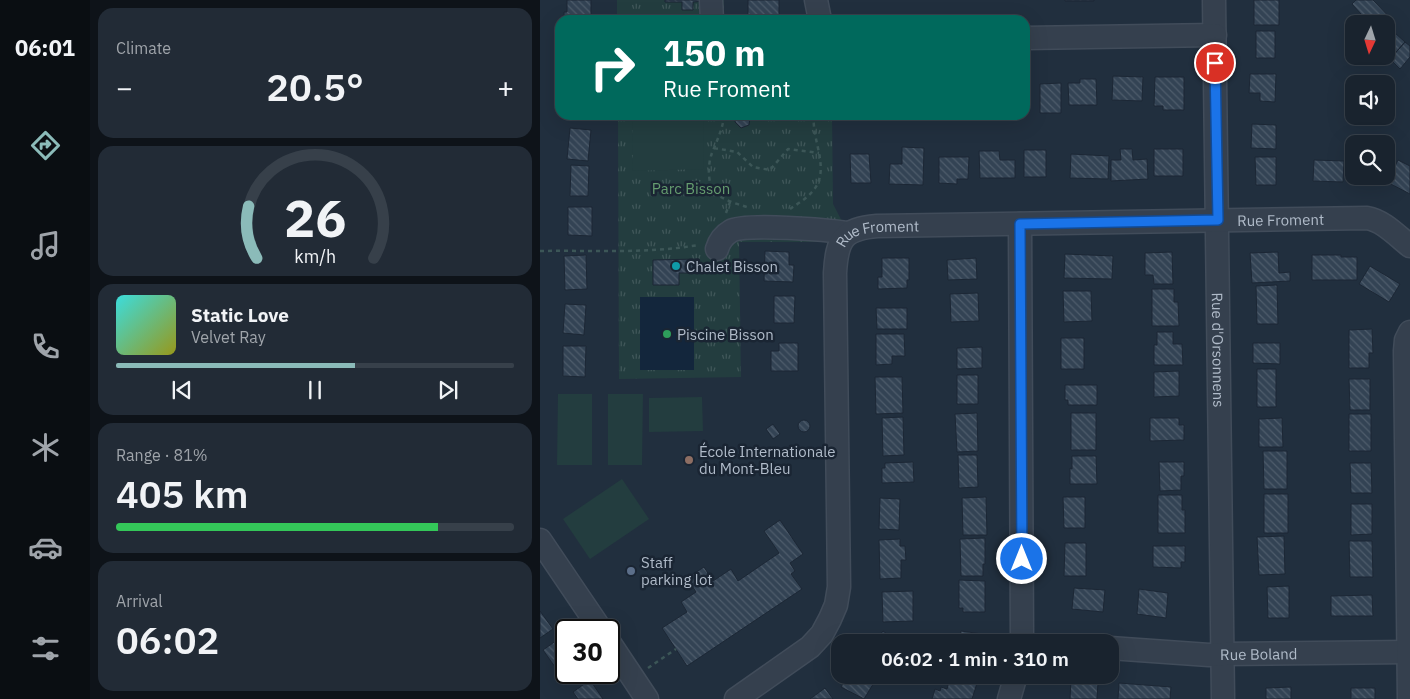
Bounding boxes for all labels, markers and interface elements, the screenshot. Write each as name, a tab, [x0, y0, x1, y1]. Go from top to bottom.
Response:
north arrow	[1345, 15, 1395, 65]
map controls	[1345, 15, 1395, 185]
text: 150 m	[663, 30, 766, 76]
text: 06:01	[15, 33, 75, 62]
icon: right	[580, 35, 645, 100]
text: Climate	[116, 38, 171, 58]
pin	[1194, 42, 1236, 84]
icon: arrive	[1201, 49, 1229, 77]
text: 20.5°	[266, 62, 364, 111]
text: −	[116, 69, 133, 106]
text: +	[497, 69, 514, 106]
text: Rue Froment	[663, 74, 791, 103]
button: sound	[1345, 75, 1395, 125]
icon: directions	[28, 128, 63, 163]
button: search	[1345, 135, 1395, 185]
park label: Parc Bisson	[652, 179, 730, 198]
text: 26	[284, 184, 346, 251]
street label: Rue Froment	[1237, 209, 1324, 230]
street label: Rue Froment	[831, 216, 919, 250]
icon: music	[28, 228, 63, 263]
text: km/h	[294, 245, 336, 268]
place label: Chalet Bisson	[686, 257, 778, 276]
marker: Chalet Bisson	[670, 260, 682, 272]
street label: Rue d'Orsonnens	[1208, 292, 1229, 408]
text: Static Love	[191, 303, 289, 327]
place label: Piscine Bisson	[677, 325, 774, 344]
text: Velvet Ray	[191, 327, 266, 347]
marker: Piscine Bisson	[661, 328, 673, 340]
icon: phone	[28, 329, 63, 364]
icon: previous	[168, 376, 196, 404]
icon: pause	[301, 376, 329, 404]
icon: next	[434, 376, 462, 404]
icon: climate	[28, 430, 63, 465]
place label: École Internationale du Mont-Bleu	[699, 442, 836, 478]
text: Range · 81%	[116, 445, 208, 465]
marker: École Internationale du Mont-Bleu	[683, 454, 695, 466]
text: 405 km	[116, 469, 248, 518]
icon: car	[28, 530, 63, 565]
position arrow	[995, 532, 1047, 584]
place label: Staff parking lot	[641, 553, 713, 589]
marker: Staff parking lot	[625, 565, 637, 577]
text: Arrival	[116, 591, 163, 611]
text: 06:02	[116, 615, 219, 664]
speed limit sign: 30	[555, 619, 620, 684]
icon: filters	[28, 631, 63, 666]
street label: Rue Boland	[1220, 644, 1298, 664]
text: 06:02 · 1 min · 310 m	[881, 647, 1069, 671]

